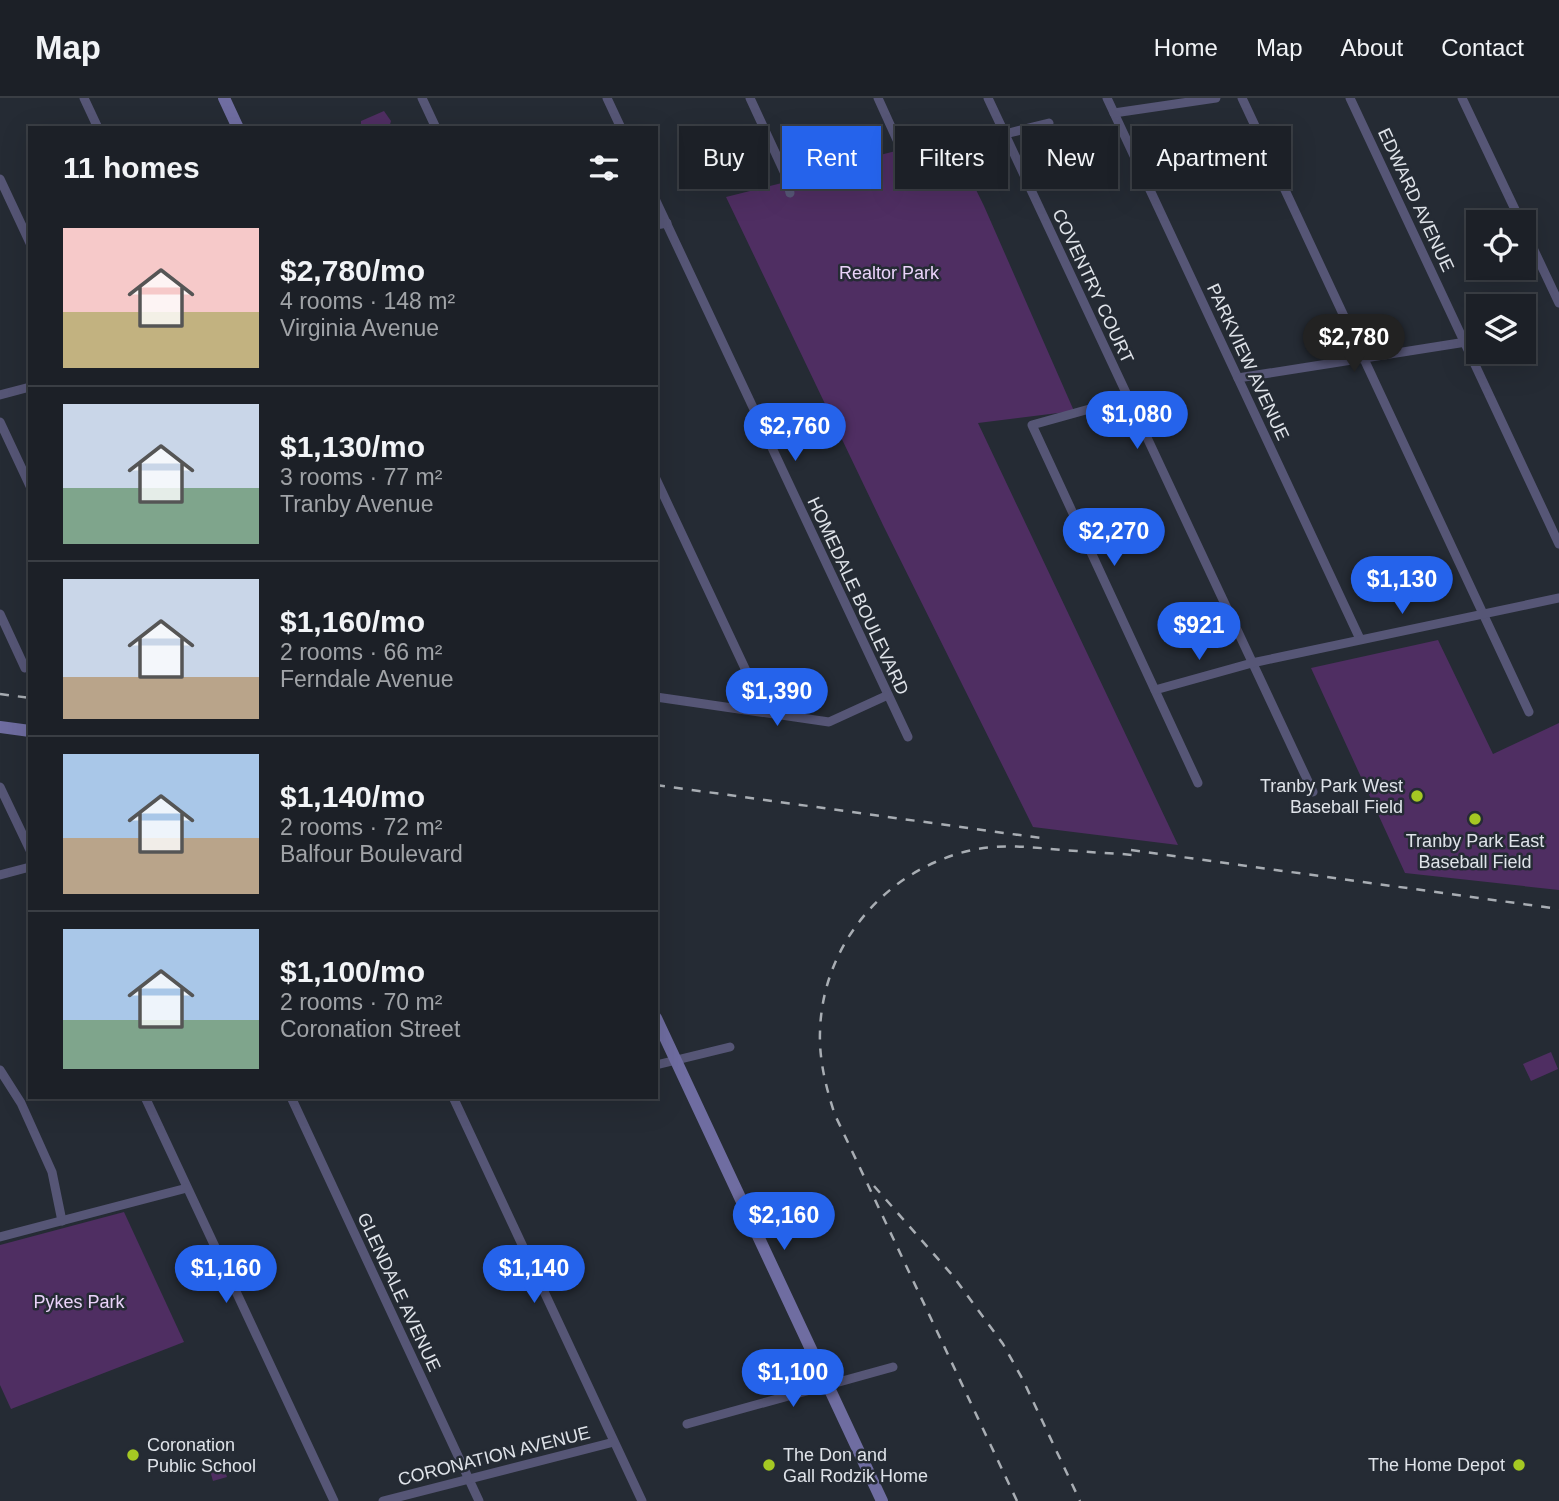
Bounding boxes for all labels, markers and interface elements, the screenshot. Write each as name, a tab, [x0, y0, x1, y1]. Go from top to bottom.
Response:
text: Map	[35, 29, 101, 66]
text: Home	[1154, 34, 1218, 61]
text: Map	[1256, 34, 1303, 61]
text: About	[1341, 34, 1403, 61]
text: Contact	[1441, 34, 1524, 61]
street label: EDWARD AVENUE	[1374, 125, 1458, 275]
chip: Buy	[679, 126, 768, 189]
chip: Rent	[782, 126, 881, 189]
chip: Filters	[895, 126, 1008, 189]
chip: New	[1022, 126, 1118, 189]
chip: Apartment	[1132, 126, 1291, 189]
icon: filters	[585, 149, 623, 187]
text: 11 homes	[63, 151, 200, 184]
street label: COVENTRY COURT	[1048, 206, 1138, 366]
map controls	[1466, 210, 1536, 364]
button: locate	[1466, 210, 1536, 280]
text: $2,780/mo	[280, 254, 425, 287]
icon: home	[119, 256, 203, 340]
park label: Realtor Park	[839, 263, 940, 283]
street label: PARKVIEW AVENUE	[1203, 281, 1293, 443]
text: 4 rooms · 148 m²	[280, 288, 455, 314]
button: layers	[1466, 294, 1536, 364]
pin: $2,780	[1297, 314, 1411, 374]
text: Virginia Avenue	[280, 315, 439, 341]
text: $2,780	[1319, 324, 1389, 350]
pin: $1,080	[1080, 392, 1194, 451]
text: $1,080	[1102, 401, 1172, 427]
pin: $2,760	[738, 404, 852, 463]
text: $2,760	[760, 413, 830, 439]
text: $1,130/mo	[280, 430, 425, 463]
icon: home	[119, 432, 203, 516]
text: 3 rooms · 77 m²	[280, 464, 442, 490]
text: Tranby Avenue	[280, 491, 433, 517]
street label: HOMEDALE BOULEVARD	[803, 494, 913, 698]
pin: $2,270	[1057, 508, 1171, 568]
text: $2,270	[1079, 518, 1149, 544]
pin: $1,130	[1345, 556, 1459, 616]
text: $1,130	[1367, 566, 1437, 592]
pin: $921	[1158, 602, 1240, 662]
text: $1,160/mo	[280, 605, 425, 638]
icon: home	[119, 607, 203, 691]
text: $921	[1173, 612, 1225, 638]
text: 2 rooms · 66 m²	[280, 639, 442, 665]
text: Ferndale Avenue	[280, 666, 454, 692]
pin: $1,390	[720, 668, 834, 728]
text: $1,390	[742, 678, 812, 704]
place label: Tranby Park West Baseball Field	[1260, 776, 1403, 817]
text: $1,140/mo	[280, 780, 425, 813]
icon: home	[119, 782, 203, 866]
marker: Tranby Park West Baseball Field	[1409, 788, 1425, 804]
marker: Tranby Park East Baseball Field	[1467, 811, 1483, 827]
text: 2 rooms · 72 m²	[280, 814, 442, 840]
place label: Tranby Park East Baseball Field	[1406, 831, 1544, 872]
text: Balfour Boulevard	[280, 841, 463, 867]
text: $1,100/mo	[280, 955, 425, 988]
icon: home	[119, 957, 203, 1041]
text: 2 rooms · 70 m²	[280, 989, 442, 1015]
text: Coronation Street	[280, 1016, 460, 1042]
pin: $2,160	[727, 1192, 841, 1252]
text: $2,160	[749, 1202, 819, 1228]
street label: GLENDALE AVENUE	[353, 1209, 445, 1375]
pin: $1,160	[169, 1246, 283, 1305]
pin: $1,140	[477, 1246, 591, 1305]
text: $1,160	[191, 1255, 261, 1281]
text: $1,140	[499, 1255, 569, 1281]
park label: Pykes Park	[33, 1292, 126, 1312]
pin: $1,100	[736, 1350, 850, 1409]
text: $1,100	[758, 1359, 828, 1385]
street label: CORONATION AVENUE	[396, 1422, 592, 1490]
place label: Coronation Public School	[147, 1435, 256, 1476]
place label: The Don and Gall Rodzik Home	[783, 1445, 928, 1486]
marker: Coronation Public School	[125, 1447, 141, 1463]
place label: The Home Depot	[1368, 1455, 1505, 1475]
marker: The Don and Gall Rodzik Home	[761, 1457, 777, 1473]
marker: The Home Depot	[1511, 1457, 1527, 1473]

